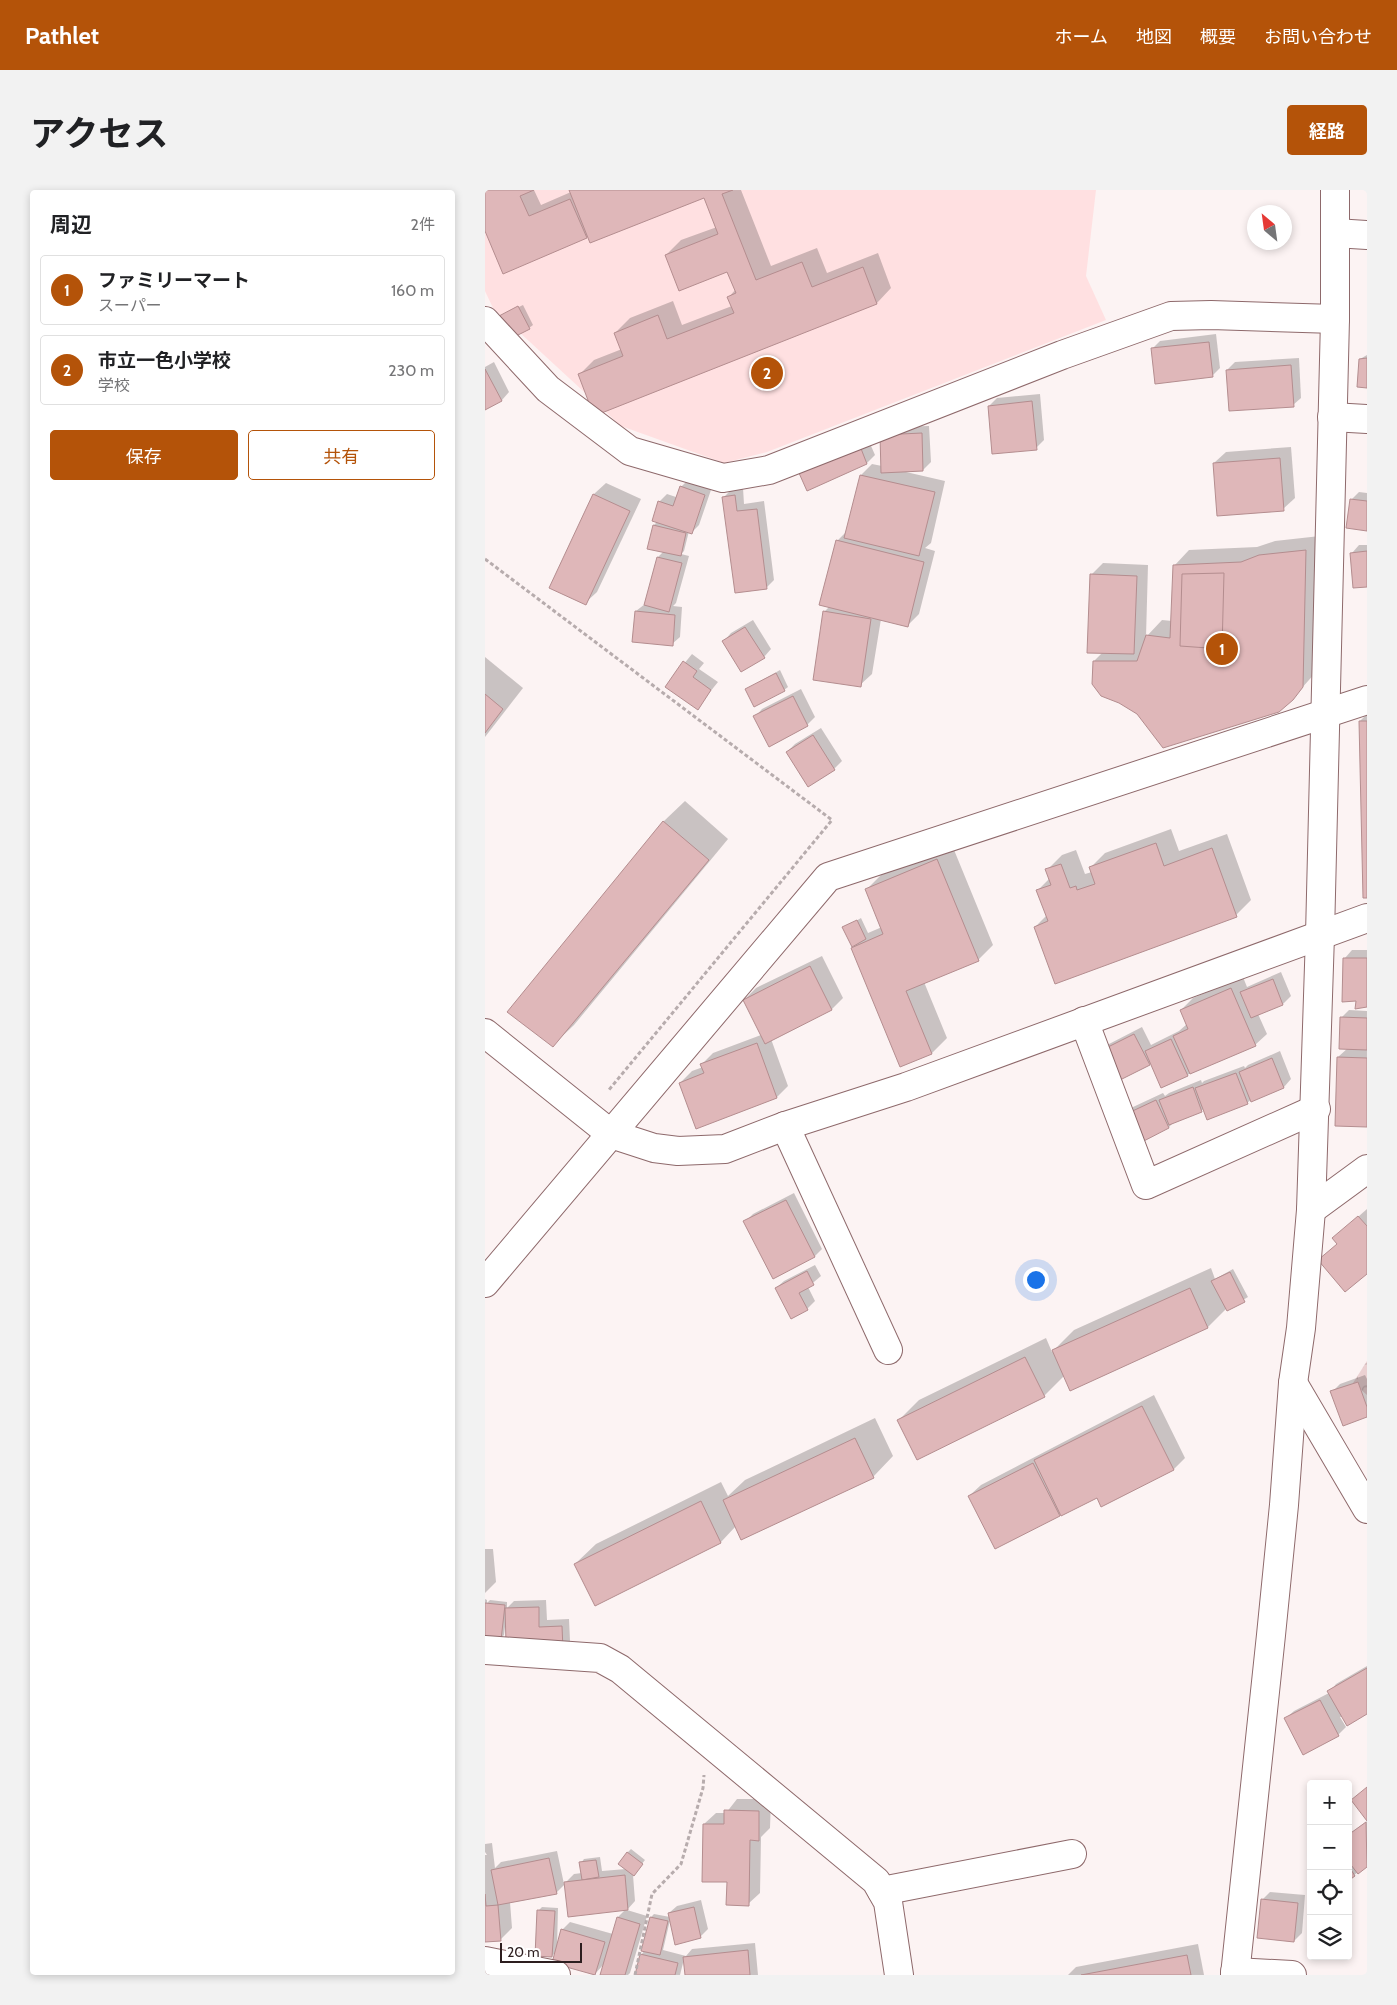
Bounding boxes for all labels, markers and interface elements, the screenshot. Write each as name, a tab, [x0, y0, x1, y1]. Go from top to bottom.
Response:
text: Pathlet	[25, 21, 99, 50]
text: ホーム	[1055, 26, 1108, 48]
text: 地図	[1136, 26, 1172, 48]
text: 概要	[1200, 26, 1236, 48]
text: お問い合わせ	[1264, 26, 1372, 48]
button: 経路	[1287, 105, 1367, 155]
text: アクセス	[30, 112, 168, 155]
north arrow	[1247, 205, 1292, 250]
text: 周辺	[50, 212, 92, 237]
text: 2件	[411, 215, 435, 234]
text: ファミリーマート	[98, 269, 250, 292]
text: 1	[64, 281, 70, 300]
text: 160 m	[391, 281, 434, 300]
text: スーパー	[98, 296, 162, 315]
text: 市立一色小学校	[98, 349, 231, 372]
pin: 2	[751, 354, 783, 392]
text: 2	[63, 361, 71, 380]
text: 230 m	[388, 361, 434, 380]
text: 学校	[98, 376, 130, 395]
button: 保存	[50, 430, 238, 480]
button: 共有	[248, 430, 435, 480]
pin: 1	[1206, 630, 1238, 668]
your location	[1023, 1267, 1049, 1293]
map controls	[1307, 1780, 1352, 1960]
button: +	[1307, 1780, 1352, 1825]
button: −	[1307, 1825, 1352, 1870]
button: locate	[1307, 1870, 1352, 1915]
button: layers	[1307, 1915, 1352, 1960]
scale bar	[500, 1940, 583, 1963]
text: 20 m	[507, 1943, 540, 1961]

